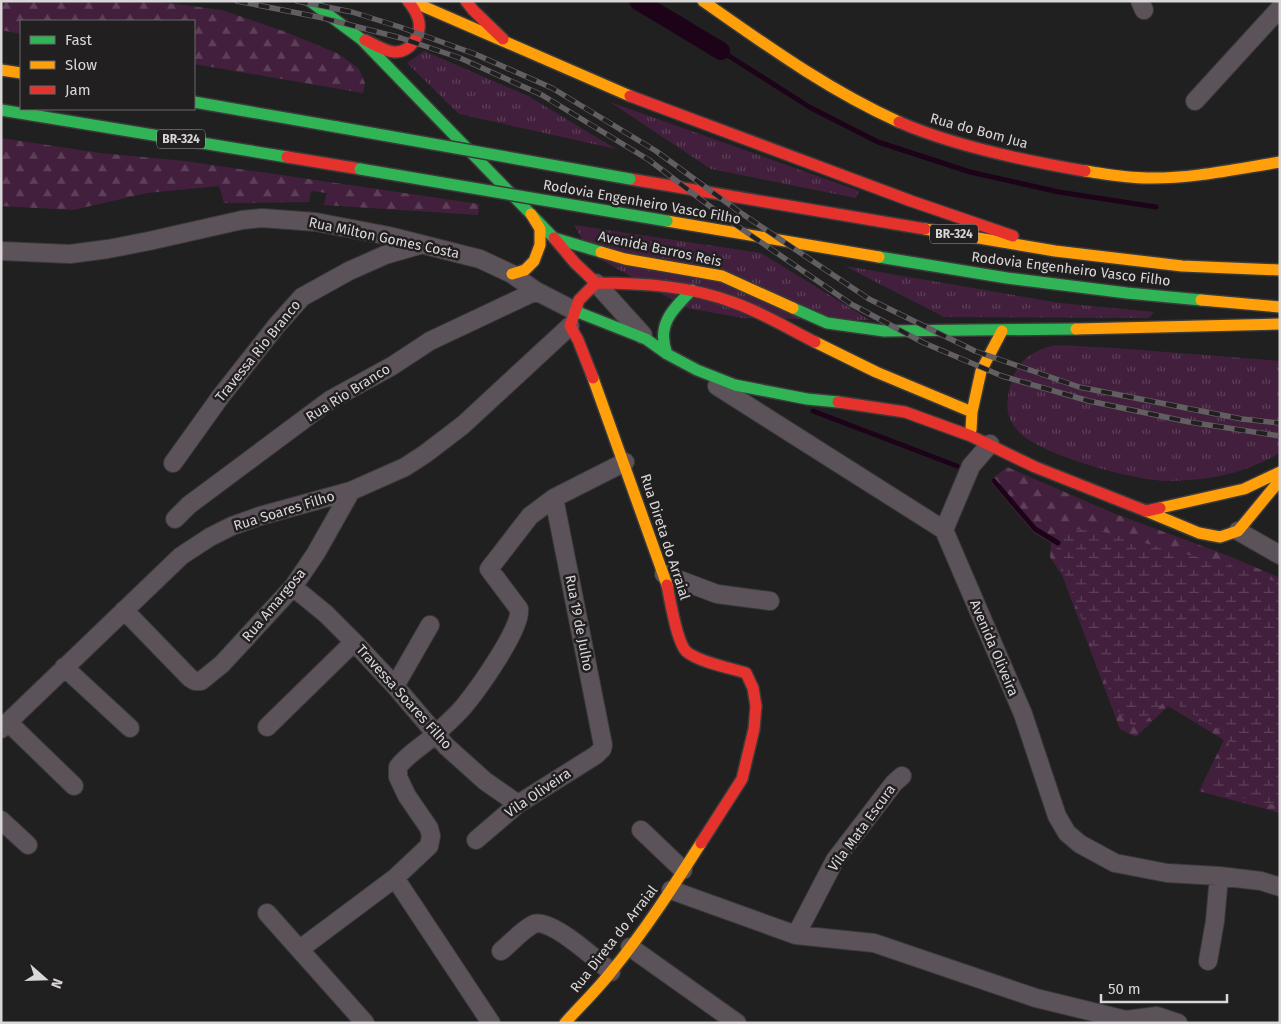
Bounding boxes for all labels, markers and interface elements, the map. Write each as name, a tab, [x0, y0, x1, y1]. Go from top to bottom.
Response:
legend	[20, 20, 195, 110]
text: Fast	[65, 31, 92, 49]
text: Slow	[65, 56, 97, 74]
text: Jam	[65, 81, 91, 99]
street label: Rua do Bom Jua	[928, 110, 1030, 152]
road number: BR-324	[157, 130, 205, 148]
street label: Rodovia Engenheiro Vasco Filho	[542, 176, 742, 228]
street label: Rua Milton Gomes Costa	[307, 214, 461, 262]
road number: BR-324	[930, 224, 978, 243]
street label: Avenida Barros Reis	[597, 228, 724, 270]
street label: Rodovia Engenheiro Vasco Filho	[970, 248, 1172, 290]
street label: Travessa Rio Branco	[212, 297, 304, 405]
street label: Rua Rio Branco	[303, 360, 393, 426]
street label: Rua Direta do Arraial	[637, 472, 693, 602]
street label: Rua Soares Filho	[231, 488, 337, 534]
street label: Rua Amargosa	[239, 565, 309, 645]
street label: Rua 19 de Julho	[561, 573, 597, 673]
street label: Avenida Oliveira	[966, 597, 1022, 699]
street label: Travessa Soares Filho	[353, 641, 455, 753]
street label: Vila Oliveira	[502, 765, 574, 821]
street label: Vila Mata Escura	[825, 781, 899, 875]
street label: Rua Direta do Arraial	[567, 882, 661, 996]
north arrow	[20, 954, 70, 1004]
scale bar	[1101, 972, 1227, 1004]
text: N	[47, 976, 66, 991]
text: 50 m	[1108, 980, 1141, 998]

